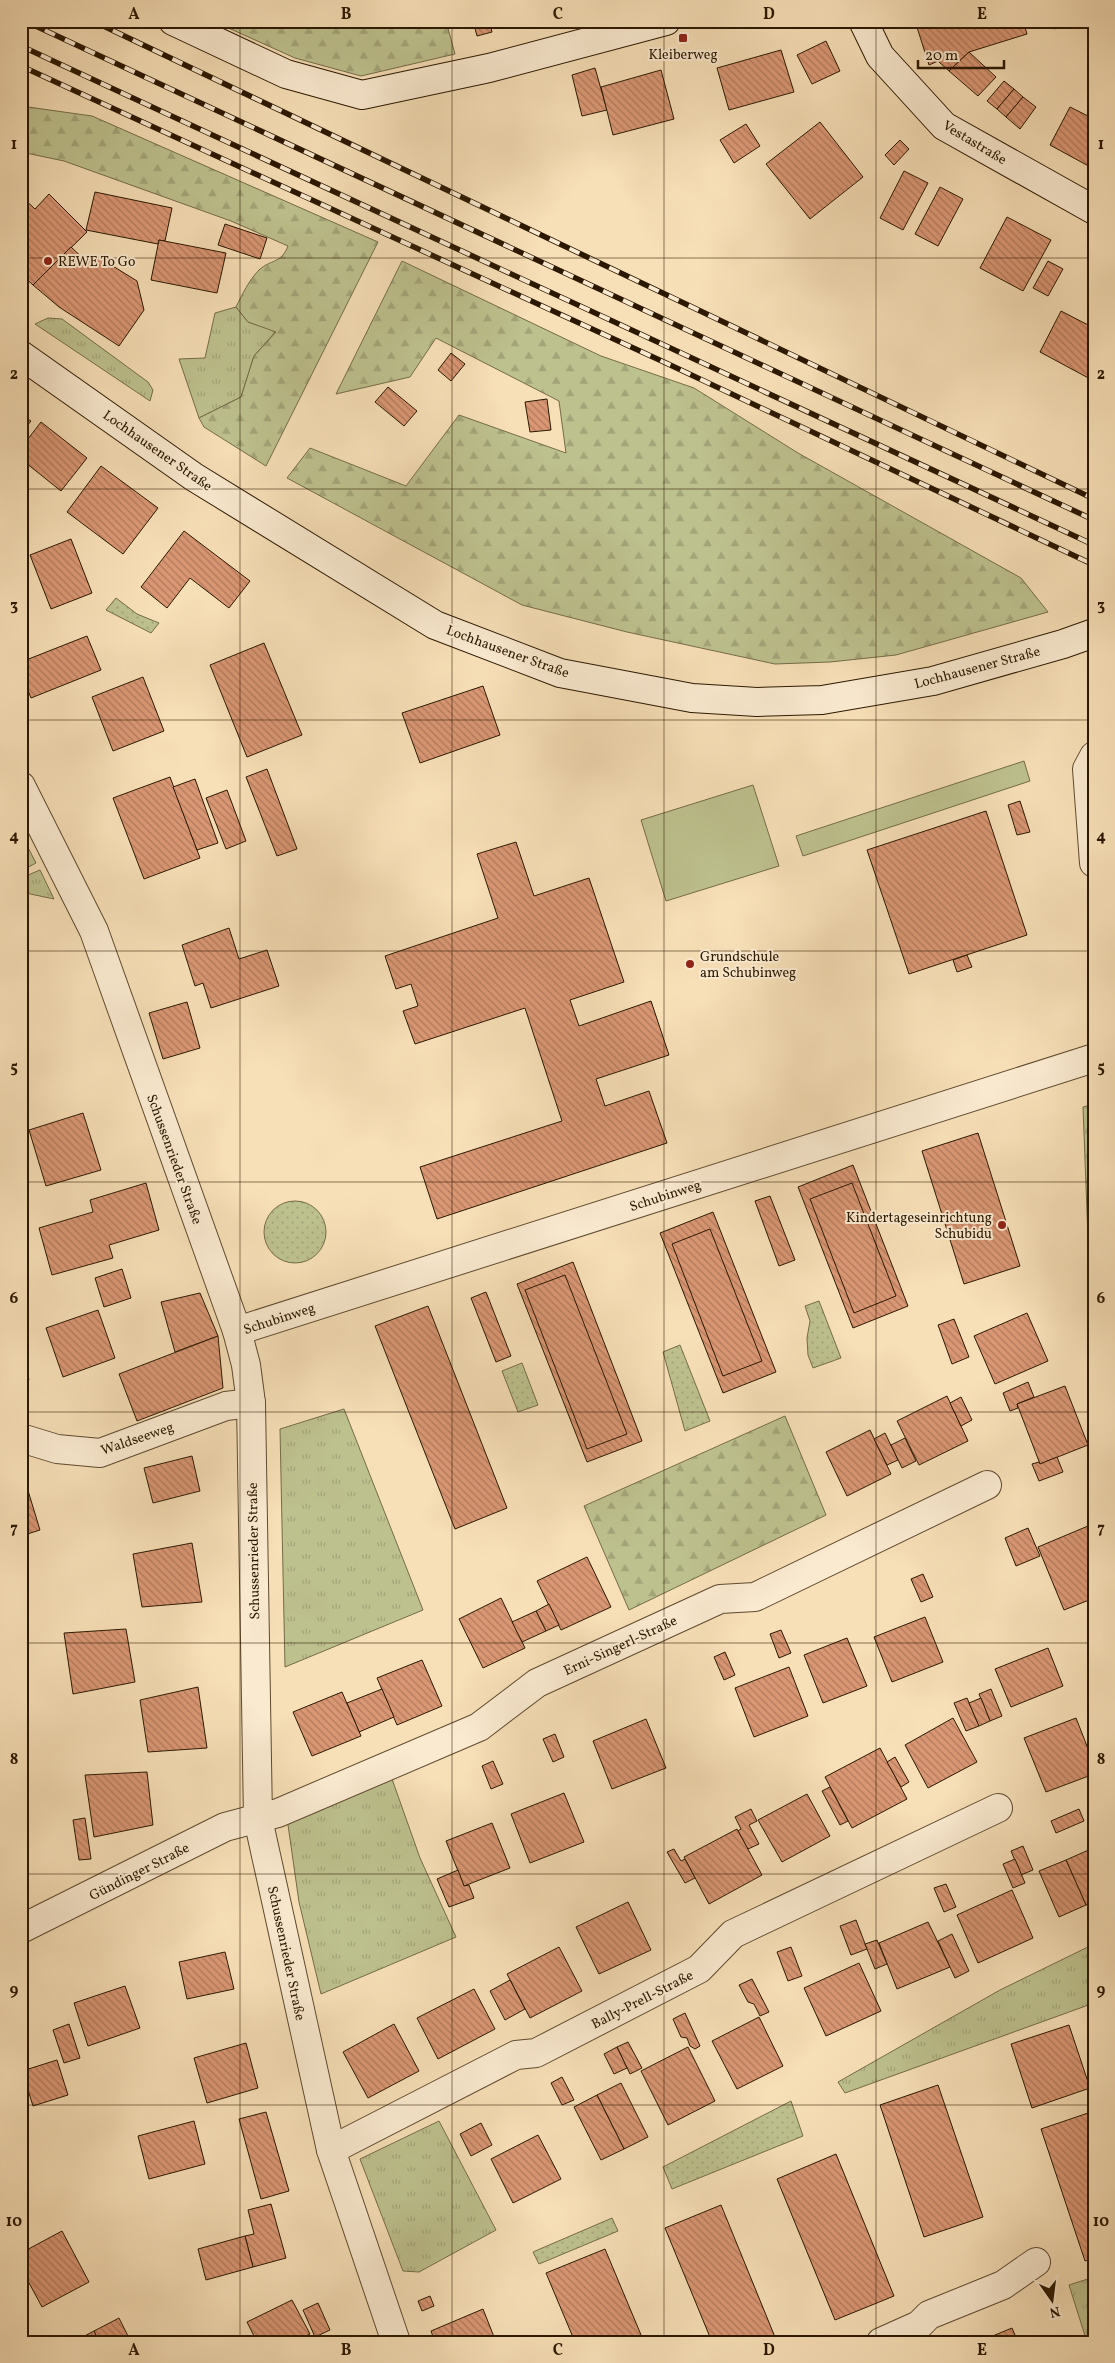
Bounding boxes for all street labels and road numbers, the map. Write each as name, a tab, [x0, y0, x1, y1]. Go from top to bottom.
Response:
street label: Vestastraße	[939, 117, 1010, 170]
street label: Lochhausener Straße	[99, 406, 216, 496]
street label: Lochhausener Straße	[443, 621, 572, 684]
street label: Lochhausener Straße	[912, 642, 1043, 694]
street label: Schussenrieder Straße	[141, 1092, 206, 1228]
street label: Schubinweg	[627, 1176, 704, 1217]
street label: Schubinweg	[241, 1299, 318, 1340]
street label: Waldseeweg	[99, 1418, 176, 1461]
street label: Schussenrieder Straße	[244, 1482, 265, 1620]
street label: Erni-Singerl-Straße	[561, 1612, 681, 1681]
street label: Gündinger Straße	[86, 1839, 193, 1906]
street label: Schussenrieder Straße	[262, 1884, 309, 2023]
street label: Bally-Prell-Straße	[588, 1966, 697, 2034]

